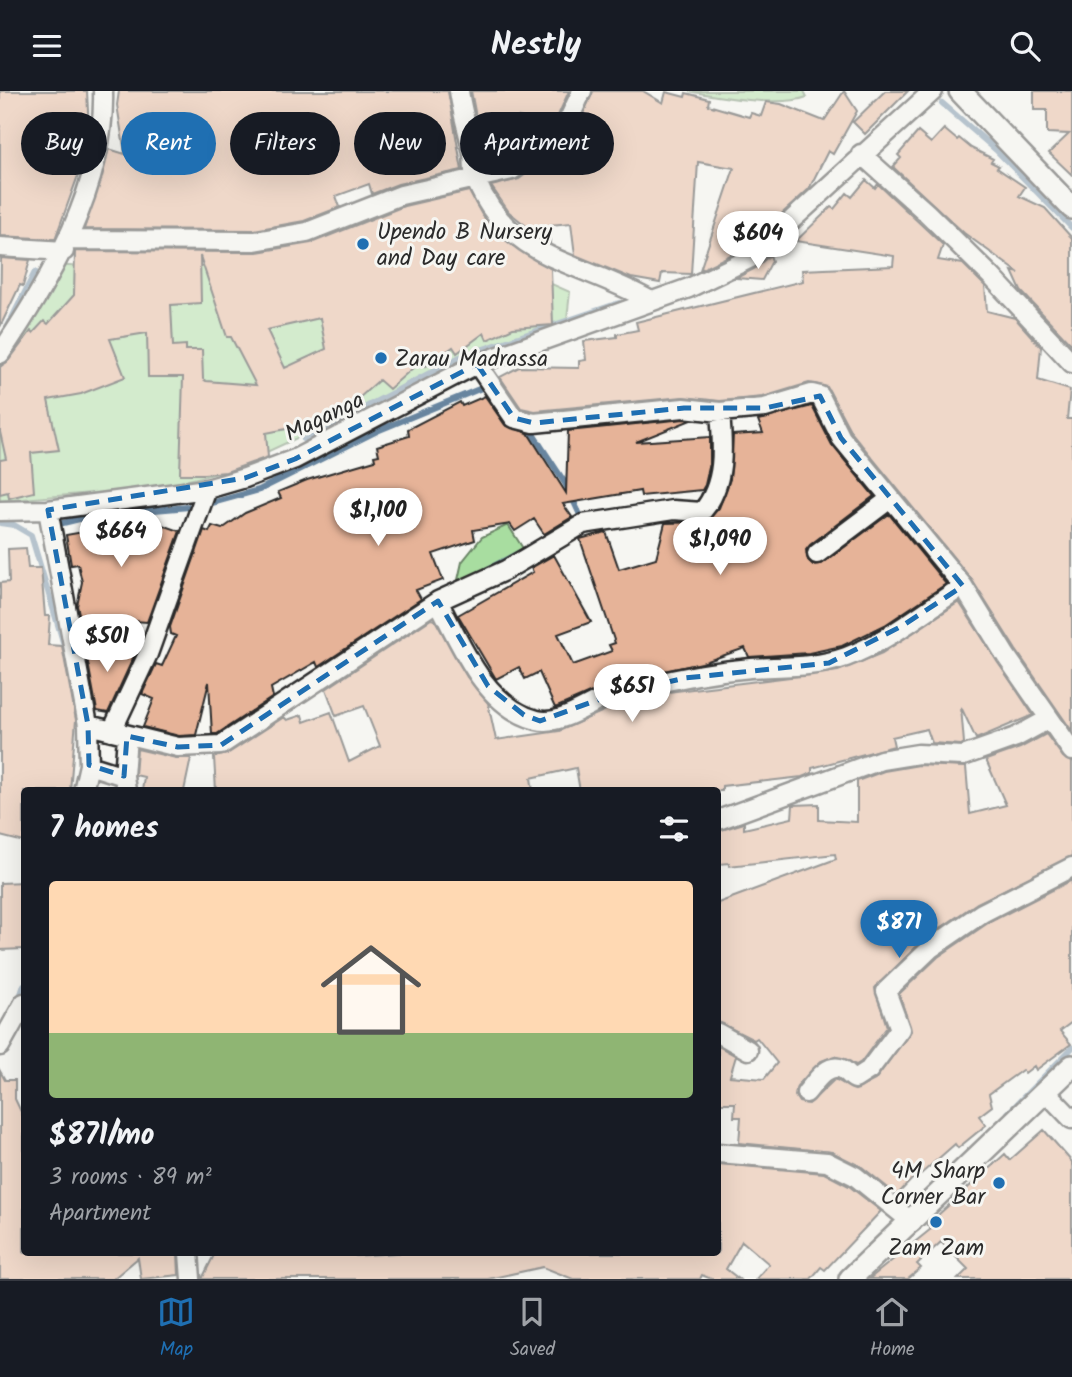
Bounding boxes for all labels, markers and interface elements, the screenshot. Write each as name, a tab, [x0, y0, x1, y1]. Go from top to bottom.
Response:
text: Nestly	[491, 20, 581, 71]
icon: menu	[28, 27, 66, 65]
icon: search	[1006, 27, 1044, 65]
chip: Buy	[21, 112, 107, 175]
chip: Rent	[121, 112, 216, 175]
chip: Filters	[230, 112, 340, 175]
chip: New	[354, 112, 446, 175]
chip: Apartment	[460, 112, 614, 175]
pin: $604	[717, 211, 799, 271]
place label: Upendo B Nursery and Day care	[377, 215, 552, 277]
text: $604	[733, 216, 783, 252]
marker: Upendo B Nursery and Day care	[355, 236, 371, 252]
place label: Zarau Madrassa	[395, 342, 548, 378]
marker: Zarau Madrassa	[373, 350, 389, 366]
street label: Maganga	[279, 383, 371, 453]
pin: $1,100	[321, 489, 435, 548]
text: $1,100	[349, 493, 407, 529]
pin: $664	[80, 510, 162, 569]
text: $664	[95, 514, 147, 550]
pin: $1,090	[663, 517, 777, 577]
text: $1,090	[689, 522, 751, 558]
pin: $501	[66, 615, 148, 674]
text: $501	[85, 619, 129, 655]
pin: $651	[591, 665, 673, 724]
text: $651	[610, 669, 654, 705]
text: 7 homes	[49, 805, 159, 853]
icon: filters	[655, 810, 693, 848]
pin: $871	[858, 901, 940, 960]
text: $871	[877, 905, 922, 941]
icon: home	[308, 927, 434, 1053]
text: $871/mo	[49, 1112, 154, 1160]
place label: 4M Sharp Corner Bar	[881, 1154, 986, 1216]
text: 3 rooms · 89 m²	[49, 1160, 212, 1196]
marker: 4M Sharp Corner Bar	[991, 1175, 1007, 1191]
text: Apartment	[49, 1196, 151, 1232]
marker: Zam Zam	[928, 1214, 944, 1230]
place label: Zam Zam	[888, 1231, 984, 1267]
tab: Map	[157, 1293, 195, 1365]
tab: Saved	[510, 1293, 555, 1365]
tab: Home	[870, 1293, 915, 1365]

